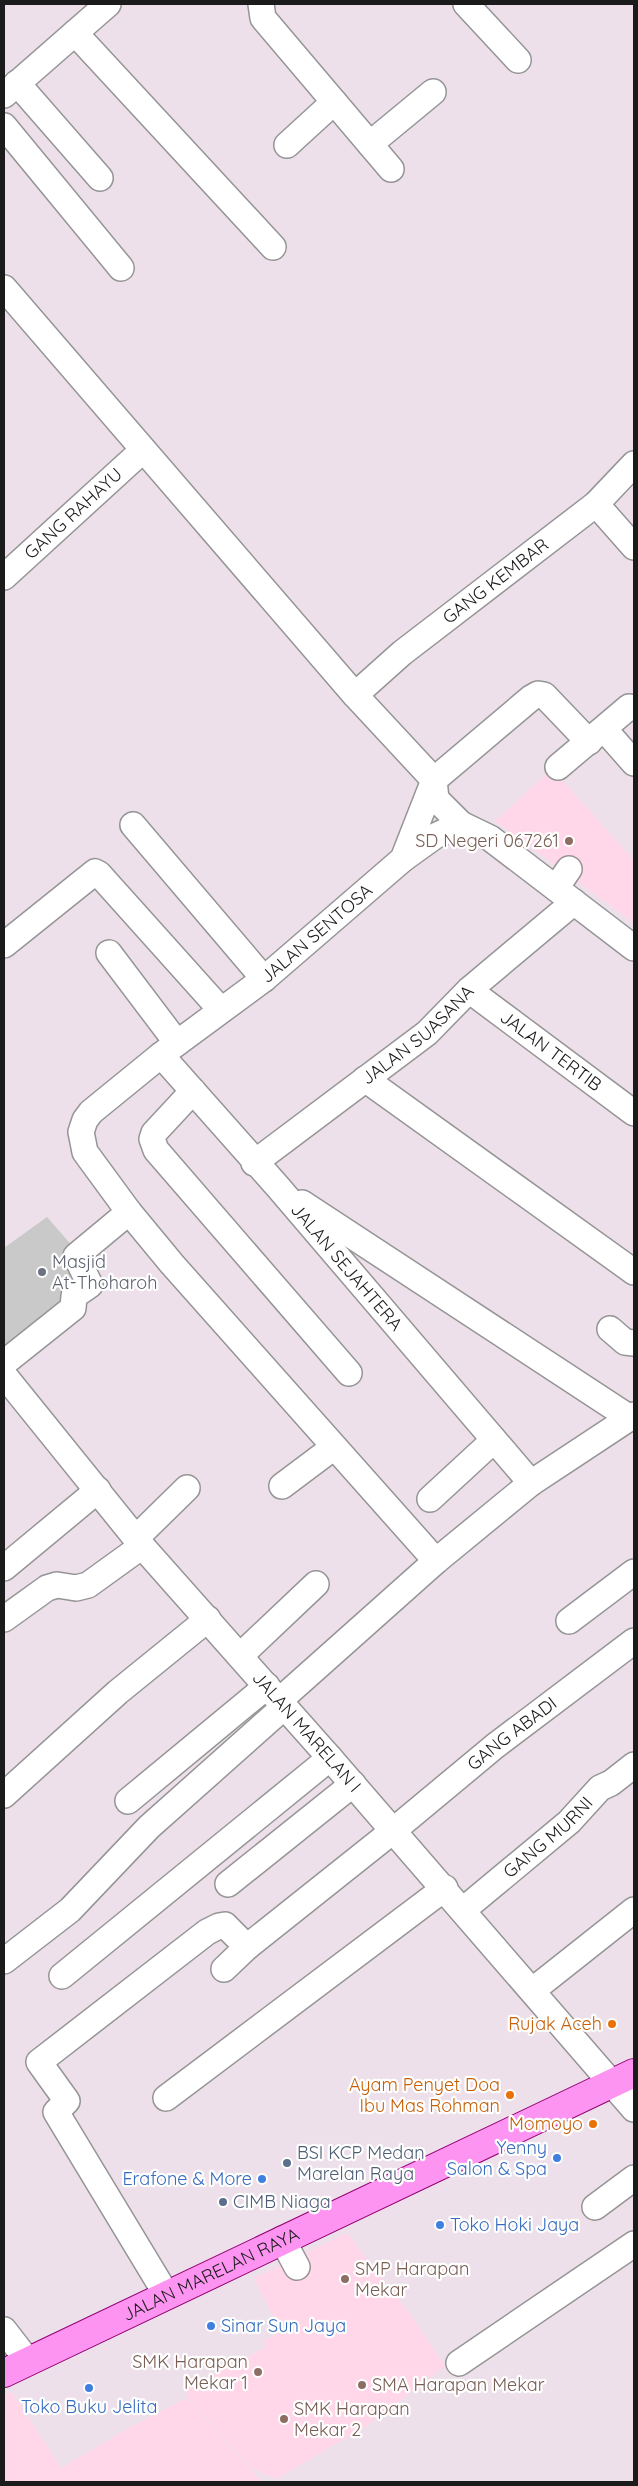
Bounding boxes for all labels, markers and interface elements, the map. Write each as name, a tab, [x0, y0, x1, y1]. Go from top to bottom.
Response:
street label: GANG RAHAYU	[19, 463, 127, 564]
street label: GANG KEMBAR	[438, 533, 553, 629]
place label: SD Negeri 067261	[415, 829, 559, 852]
marker: SD Negeri 067261	[563, 835, 575, 847]
street label: JALAN SENTOSA	[256, 878, 377, 988]
street label: JALAN SUASANA	[356, 980, 479, 1089]
street label: JALAN TERTIB	[496, 1005, 606, 1096]
street label: JALAN SEJAHTERA	[286, 1198, 408, 1336]
place label: Masjid At-Thoharoh	[52, 1250, 157, 1294]
marker: Masjid At-Thoharoh	[36, 1266, 48, 1278]
street label: JALAN MARELAN I	[248, 1666, 366, 1797]
street label: GANG ABADI	[462, 1692, 561, 1775]
street label: GANG MURNI	[498, 1792, 598, 1883]
place label: Rujak Aceh	[508, 2012, 602, 2035]
marker: Rujak Aceh	[606, 2018, 618, 2030]
place label: Ayam Penyet Doa Ibu Mas Rohman	[349, 2073, 500, 2117]
marker: Ayam Penyet Doa Ibu Mas Rohman	[504, 2089, 516, 2101]
place label: Momoyo	[509, 2112, 583, 2135]
marker: Momoyo	[587, 2118, 599, 2130]
place label: Yenny Salon & Spa	[447, 2136, 547, 2180]
place label: BSI KCP Medan Marelan Raya	[297, 2141, 425, 2185]
marker: Yenny Salon & Spa	[551, 2152, 563, 2164]
marker: BSI KCP Medan Marelan Raya	[281, 2157, 293, 2169]
place label: Erafone & More	[122, 2167, 252, 2190]
marker: Erafone & More	[256, 2173, 268, 2185]
place label: CIMB Niaga	[233, 2190, 331, 2213]
marker: CIMB Niaga	[217, 2196, 229, 2208]
place label: Toko Hoki Jaya	[450, 2213, 579, 2236]
marker: Toko Hoki Jaya	[434, 2219, 446, 2231]
street label: JALAN MARELAN RAYA	[118, 2222, 303, 2326]
place label: SMP Harapan Mekar	[355, 2257, 469, 2301]
marker: SMP Harapan Mekar	[339, 2273, 351, 2285]
place label: Sinar Sun Jaya	[221, 2314, 346, 2337]
marker: Sinar Sun Jaya	[205, 2320, 217, 2332]
place label: SMK Harapan Mekar 1	[132, 2350, 248, 2394]
marker: SMK Harapan Mekar 1	[252, 2366, 264, 2378]
place label: SMA Harapan Mekar	[372, 2373, 545, 2396]
marker: SMA Harapan Mekar	[356, 2379, 368, 2391]
marker: Toko Buku Jelita	[83, 2382, 95, 2394]
place label: Toko Buku Jelita	[21, 2395, 157, 2418]
place label: SMK Harapan Mekar 2	[294, 2397, 410, 2441]
marker: SMK Harapan Mekar 2	[278, 2413, 290, 2425]

